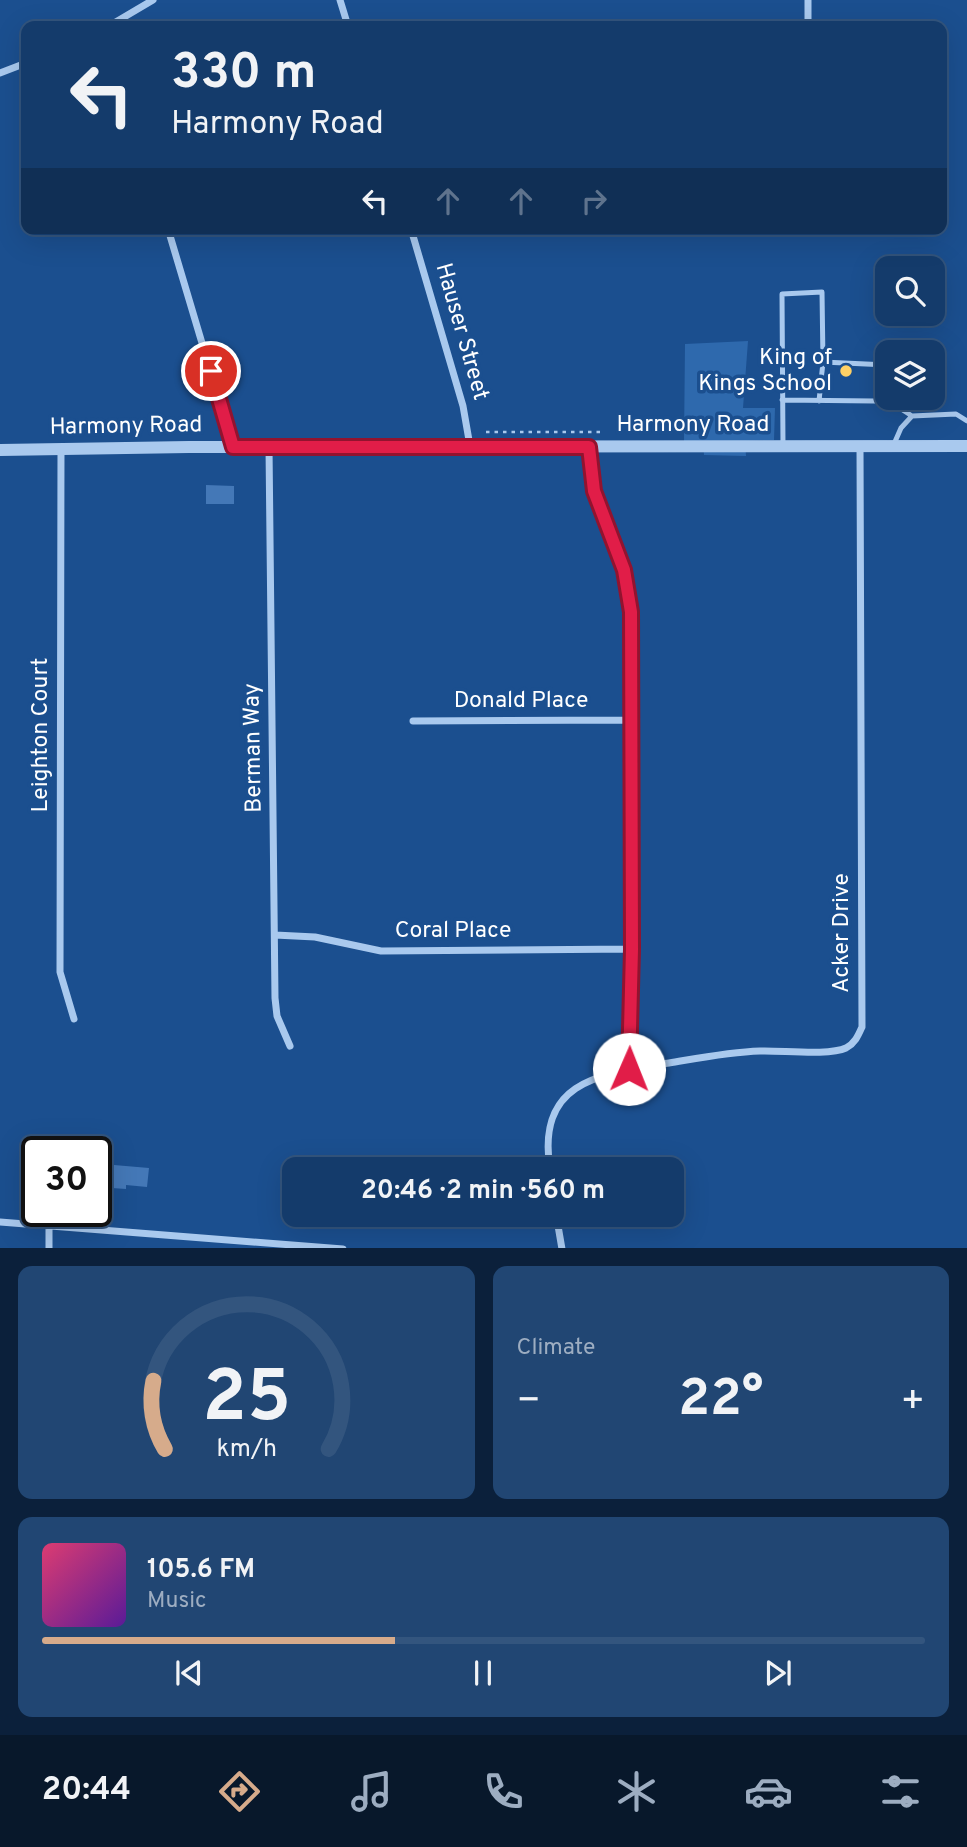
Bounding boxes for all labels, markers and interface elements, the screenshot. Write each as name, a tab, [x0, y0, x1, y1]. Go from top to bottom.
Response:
text: 330 m	[171, 44, 316, 106]
icon: left	[56, 49, 147, 140]
text: Harmony Road	[171, 105, 384, 145]
icon: left	[356, 182, 394, 220]
icon: ahead	[429, 182, 467, 220]
icon: ahead	[502, 182, 540, 220]
icon: right	[575, 182, 613, 220]
map controls	[875, 256, 945, 410]
button: search	[875, 256, 945, 326]
street label: Hauser Street	[428, 260, 494, 404]
button: layers	[875, 340, 945, 410]
pin	[181, 341, 241, 401]
place label: King of Kings School	[698, 344, 832, 399]
icon: arrive	[192, 352, 230, 390]
marker: King of Kings School	[838, 363, 854, 379]
street label: Harmony Road	[49, 411, 203, 443]
street label: Harmony Road	[617, 411, 769, 440]
street label: Leighton Court	[27, 657, 56, 813]
street label: Berman Way	[238, 683, 270, 813]
street label: Donald Place	[454, 687, 588, 716]
street label: Acker Drive	[828, 873, 857, 993]
street label: Coral Place	[395, 917, 511, 946]
position arrow	[592, 1032, 666, 1106]
speed limit sign: 30	[21, 1136, 112, 1227]
text: 20:46 · 2 min · 560 m	[361, 1175, 605, 1208]
text: Climate	[517, 1334, 595, 1363]
text: 25	[202, 1355, 291, 1447]
text: 22°	[678, 1368, 763, 1434]
text: −	[517, 1378, 541, 1427]
text: +	[900, 1378, 925, 1427]
text: km/h	[216, 1433, 277, 1465]
text: 105.6 FM	[147, 1554, 255, 1587]
text: Music	[147, 1587, 207, 1616]
icon: previous	[170, 1654, 208, 1692]
icon: pause	[464, 1654, 502, 1692]
icon: next	[759, 1654, 797, 1692]
icon: directions	[215, 1767, 264, 1816]
icon: music	[347, 1767, 396, 1816]
icon: phone	[479, 1767, 528, 1816]
icon: climate	[612, 1767, 661, 1816]
icon: car	[744, 1767, 793, 1816]
icon: filters	[876, 1767, 925, 1816]
text: 20:44	[42, 1771, 131, 1811]

